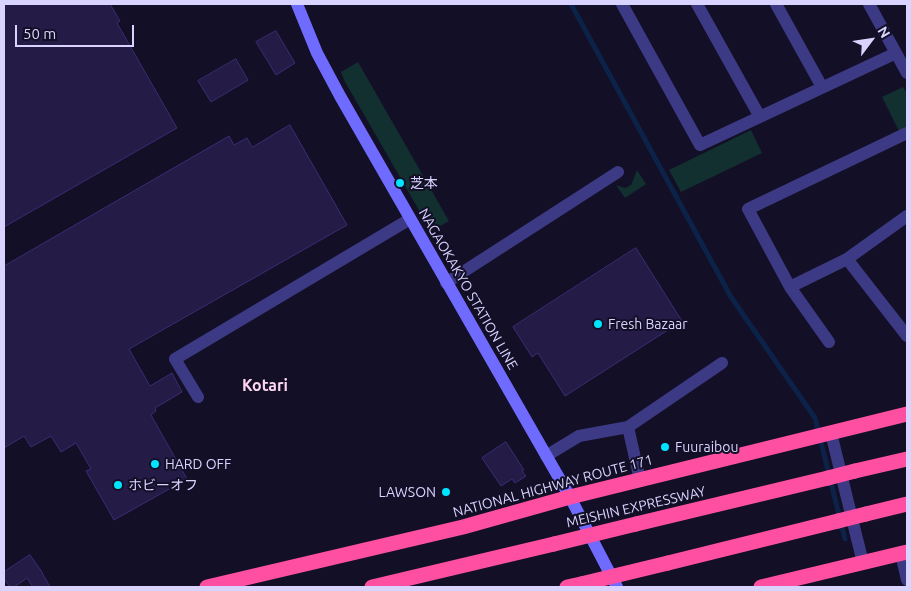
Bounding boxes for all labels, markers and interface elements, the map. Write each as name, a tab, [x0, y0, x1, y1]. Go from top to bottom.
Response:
scale bar	[18, 15, 136, 47]
north arrow	[846, 15, 896, 65]
text: N	[874, 24, 893, 41]
text: 50 m	[23, 25, 56, 42]
place label: 芝本	[410, 175, 438, 191]
marker: 芝本	[394, 177, 406, 189]
street label: NAGAOKAKYO STATION LINE	[415, 205, 521, 373]
place label: Fresh Bazaar	[608, 316, 688, 332]
marker: Fresh Bazaar	[592, 318, 604, 330]
district label: Kotari	[242, 376, 288, 396]
place label: Fuuraibou	[675, 439, 738, 455]
marker: Fuuraibou	[659, 441, 671, 453]
street label: NATIONAL HIGHWAY ROUTE 171	[451, 451, 655, 521]
place label: HARD OFF	[165, 456, 231, 472]
marker: HARD OFF	[149, 458, 161, 470]
place label: ホビーオフ	[128, 477, 198, 493]
marker: ホビーオフ	[112, 479, 124, 491]
street label: MEISHIN EXPRESSWAY	[565, 483, 707, 531]
place label: LAWSON	[378, 484, 436, 500]
marker: LAWSON	[440, 486, 452, 498]

